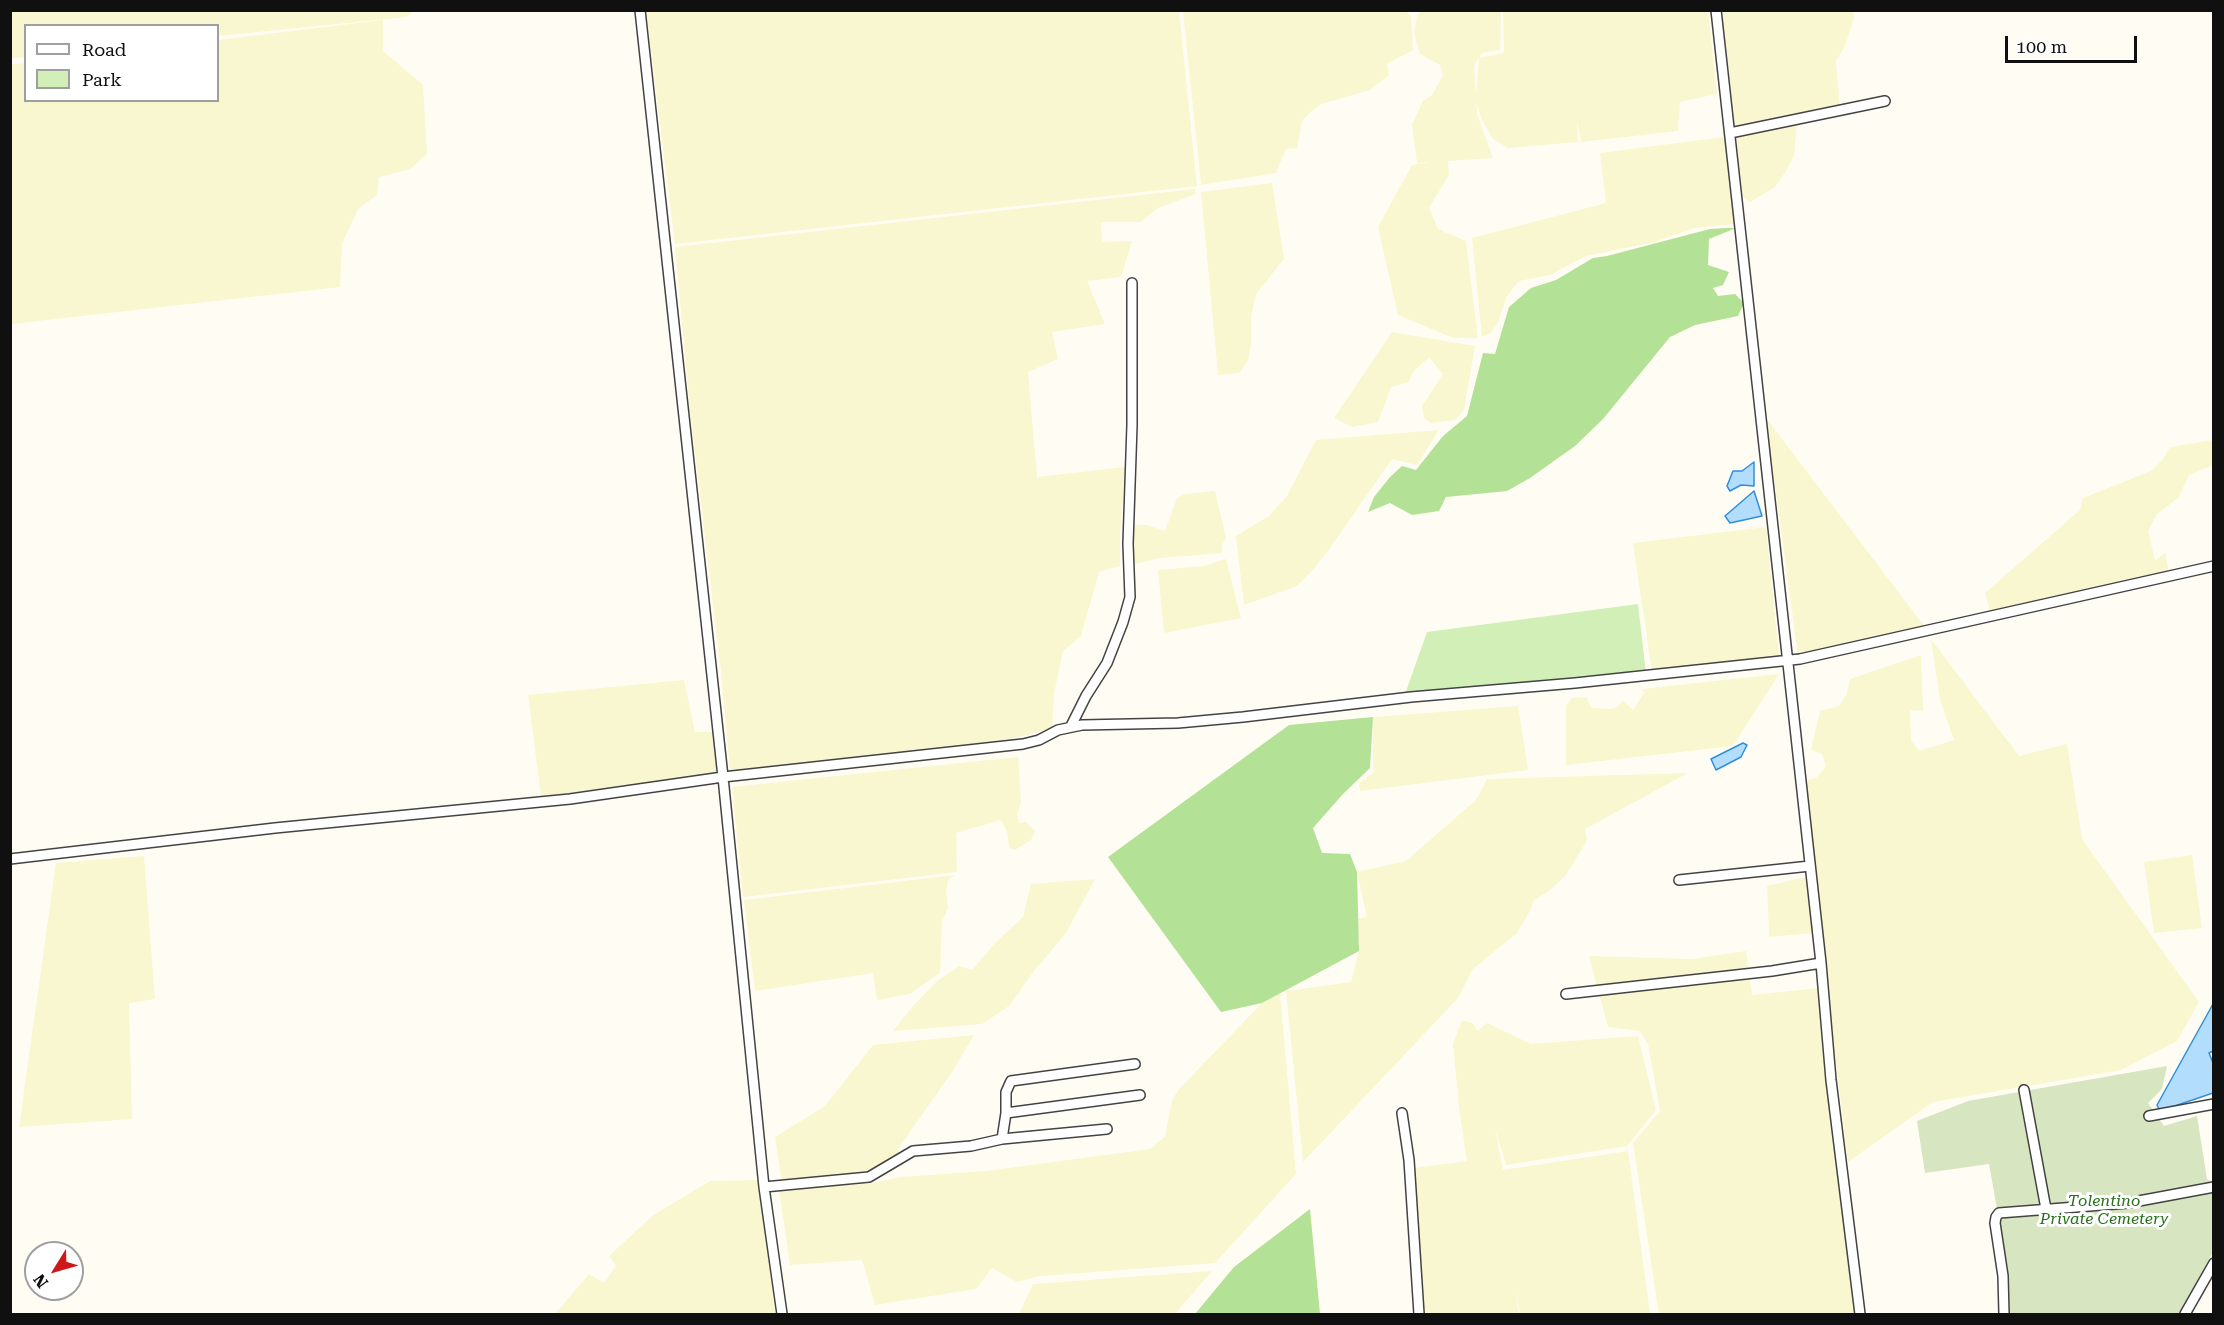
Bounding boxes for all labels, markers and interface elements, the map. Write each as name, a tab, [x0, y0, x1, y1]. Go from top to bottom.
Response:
legend	[24, 24, 219, 102]
scale bar	[2008, 24, 2140, 62]
text: 100 m	[2016, 36, 2067, 57]
text: Road	[82, 39, 126, 60]
text: Park	[82, 69, 122, 90]
park label: Tolentino Private Cemetery	[2040, 1191, 2168, 1229]
north arrow	[24, 1241, 84, 1301]
text: N	[30, 1270, 52, 1292]

